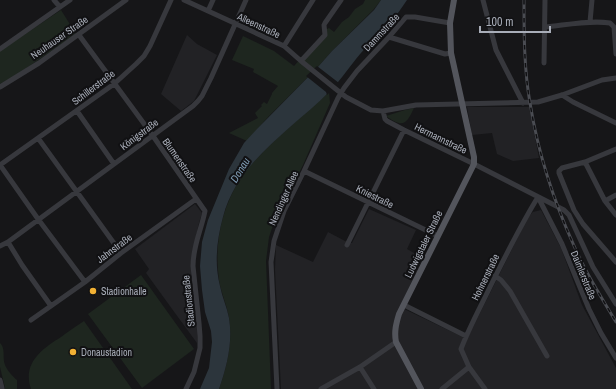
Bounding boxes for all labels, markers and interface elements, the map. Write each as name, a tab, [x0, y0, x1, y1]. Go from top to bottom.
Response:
scale bar	[480, 8, 550, 34]
street label: Alleenstraße	[234, 9, 283, 41]
street label: Dammstraße	[360, 10, 403, 54]
street label: Neuhauser Straße	[28, 13, 91, 62]
text: 100 m	[486, 14, 513, 30]
street label: Schillerstraße	[69, 67, 118, 108]
street label: Königstraße	[118, 116, 161, 153]
street label: Hermannstraße	[412, 120, 470, 157]
street label: Blumenstraße	[160, 136, 200, 185]
water label: Donau	[227, 155, 253, 185]
street label: Nendinger Allee	[266, 169, 301, 228]
street label: Kniestraße	[354, 182, 396, 211]
street label: Ludwigstaler Straße	[402, 208, 446, 280]
street label: Jahnstraße	[94, 231, 135, 266]
street label: Daimlerstraße	[568, 249, 599, 302]
street label: Hohnerstraße	[469, 251, 502, 303]
street label: Stadionstraße	[179, 274, 198, 327]
place label: Stadionhalle	[101, 285, 147, 298]
marker: Stadionhalle	[88, 286, 98, 296]
place label: Donaustadion	[81, 346, 132, 359]
marker: Donaustadion	[68, 347, 78, 357]

